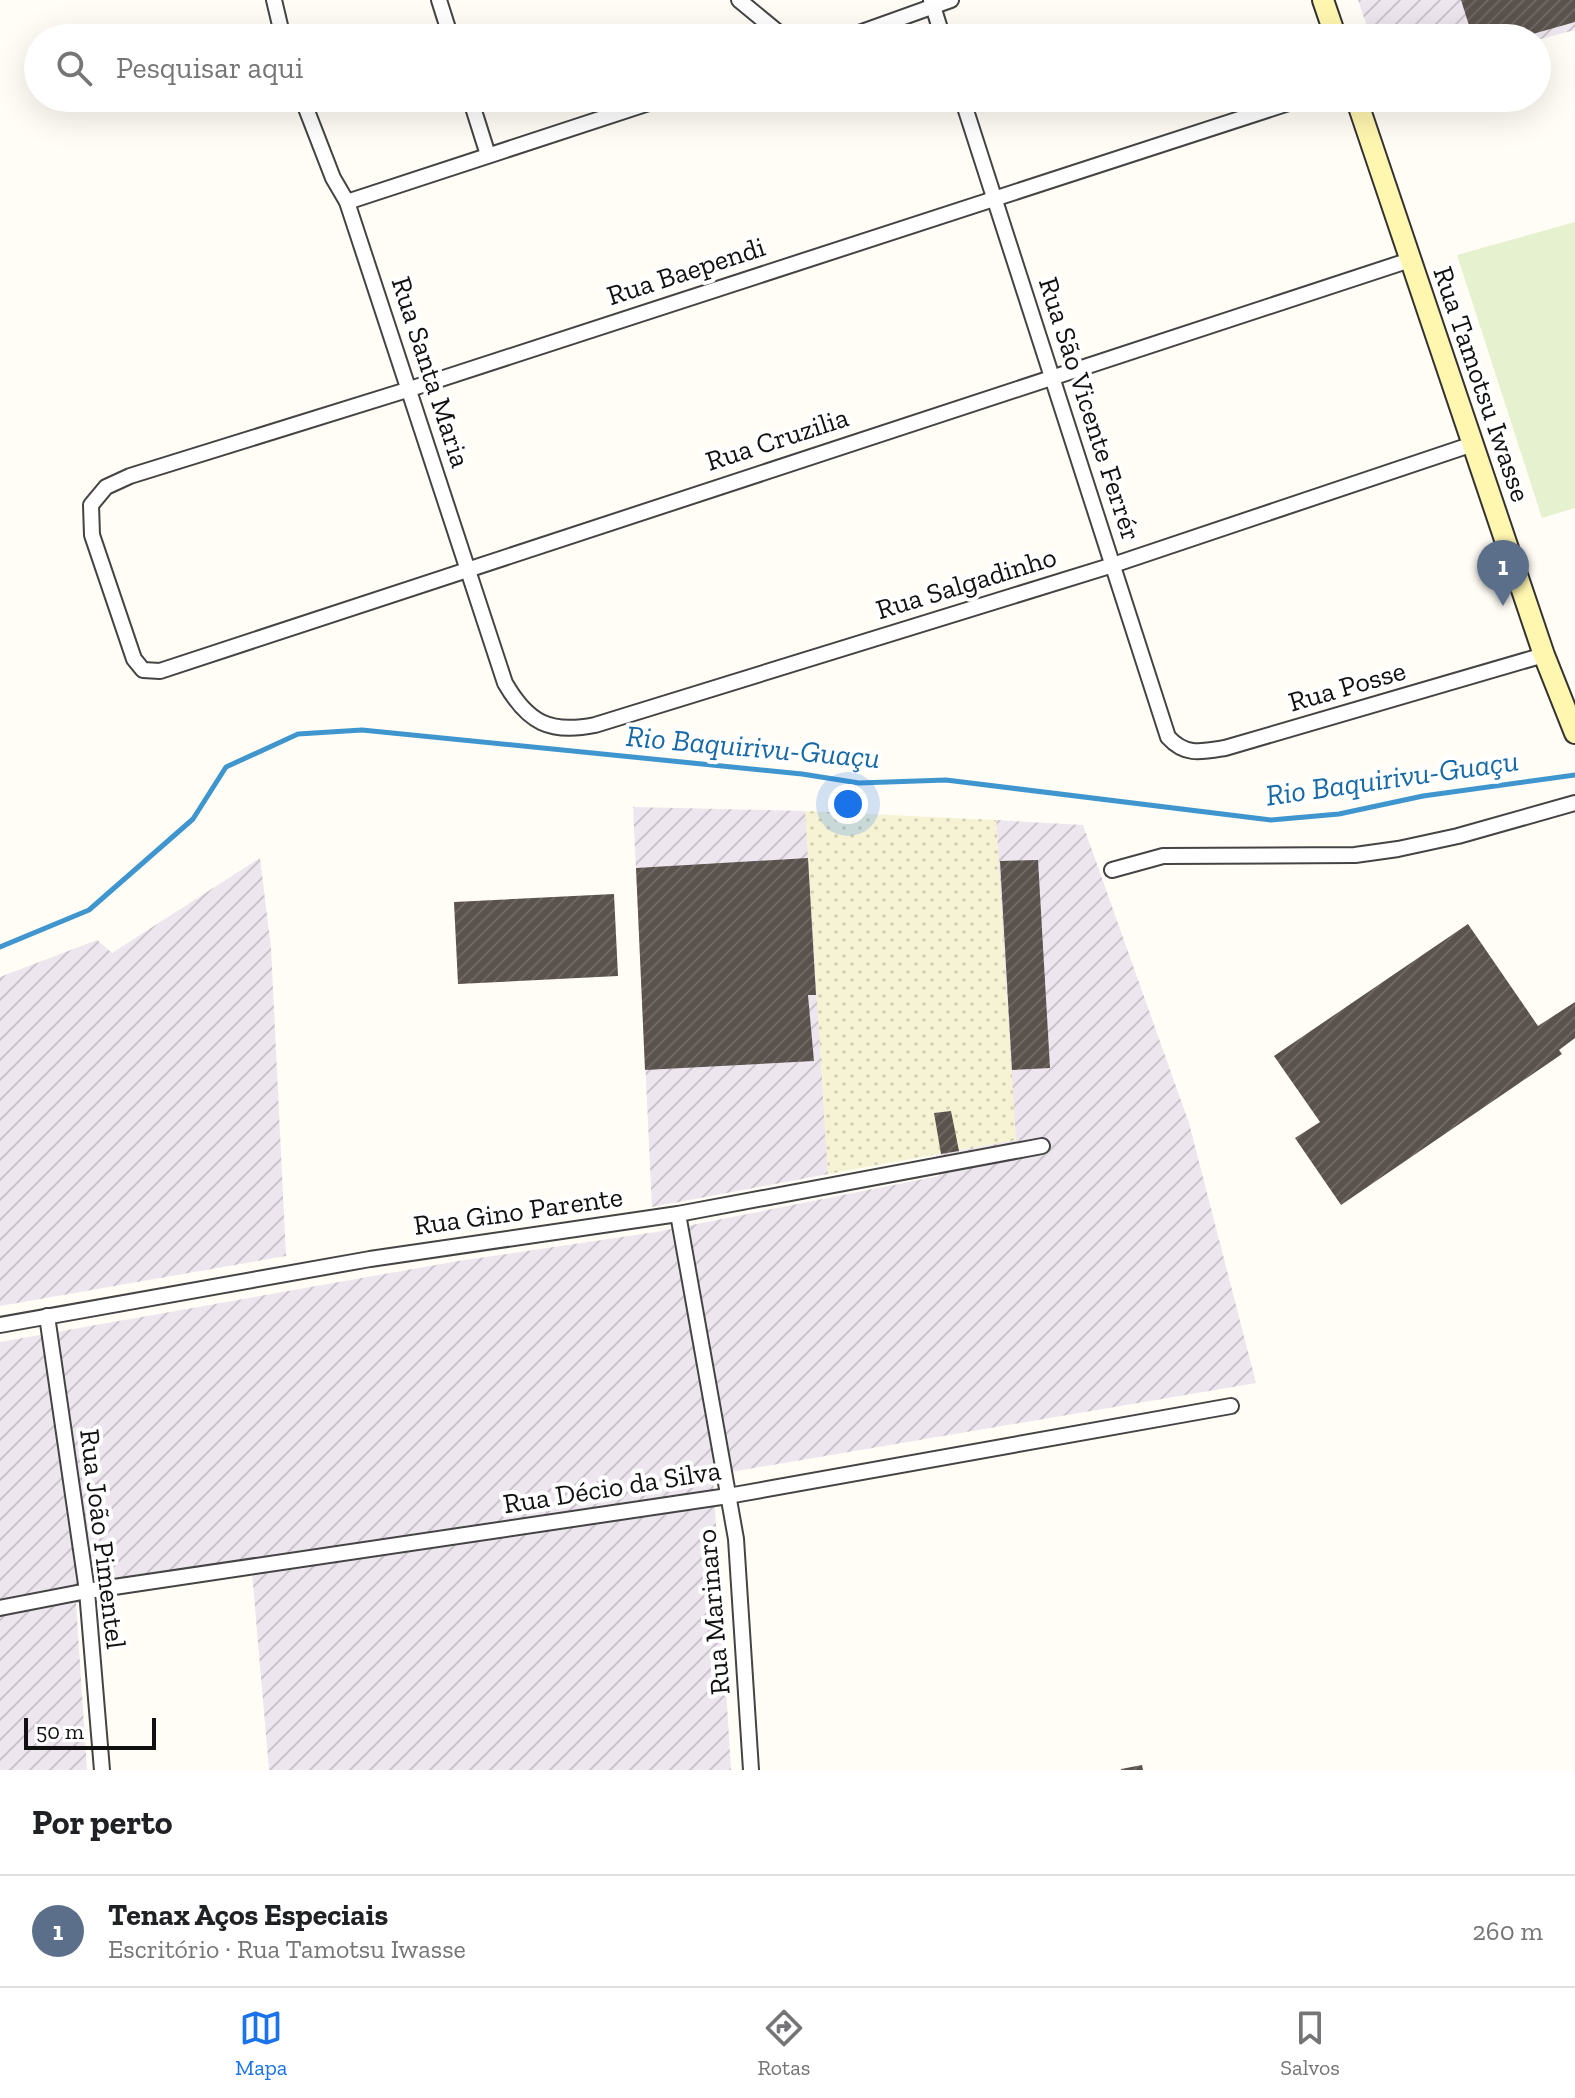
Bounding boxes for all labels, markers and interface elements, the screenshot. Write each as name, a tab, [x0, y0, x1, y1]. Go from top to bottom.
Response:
search box	[24, 24, 1551, 112]
icon: search	[52, 46, 96, 90]
text: Pesquisar aqui	[116, 50, 303, 86]
street label: Rua Baependi	[603, 230, 769, 312]
street label: Rua Tamotsu Iwasse	[1426, 262, 1538, 506]
street label: Rua Santa Maria	[385, 272, 478, 472]
street label: Rua São Vicente Ferrér	[1032, 273, 1148, 545]
street label: Rua Cruzilia	[701, 400, 853, 478]
street label: Rua Salgadinho	[872, 540, 1060, 626]
pin: 1	[1477, 540, 1529, 606]
street label: Rua Posse	[1285, 654, 1409, 718]
water label: Rio Baquirivu-Guaçu	[624, 718, 882, 776]
water label: Rio Baquirivu-Guaçu	[1263, 742, 1521, 814]
your location	[828, 784, 868, 824]
street label: Rua Gino Parente	[411, 1180, 625, 1242]
street label: Rua João Pimentel	[73, 1427, 133, 1651]
street label: Rua Décio da Silva	[501, 1453, 724, 1521]
street label: Rua Marinaro	[689, 1528, 737, 1696]
scale bar	[24, 1714, 156, 1750]
text: 50 m	[36, 1718, 84, 1745]
text: Por perto	[32, 1802, 172, 1843]
text: Tenax Aços Especiais	[108, 1897, 388, 1933]
text: 1	[53, 1915, 63, 1947]
text: 260 m	[1472, 1915, 1543, 1947]
text: Escritório · Rua Tamotsu Iwasse	[108, 1933, 466, 1965]
tab: Mapa	[235, 2006, 288, 2081]
tab: Rotas	[757, 2006, 810, 2081]
tab: Salvos	[1280, 2006, 1340, 2081]

